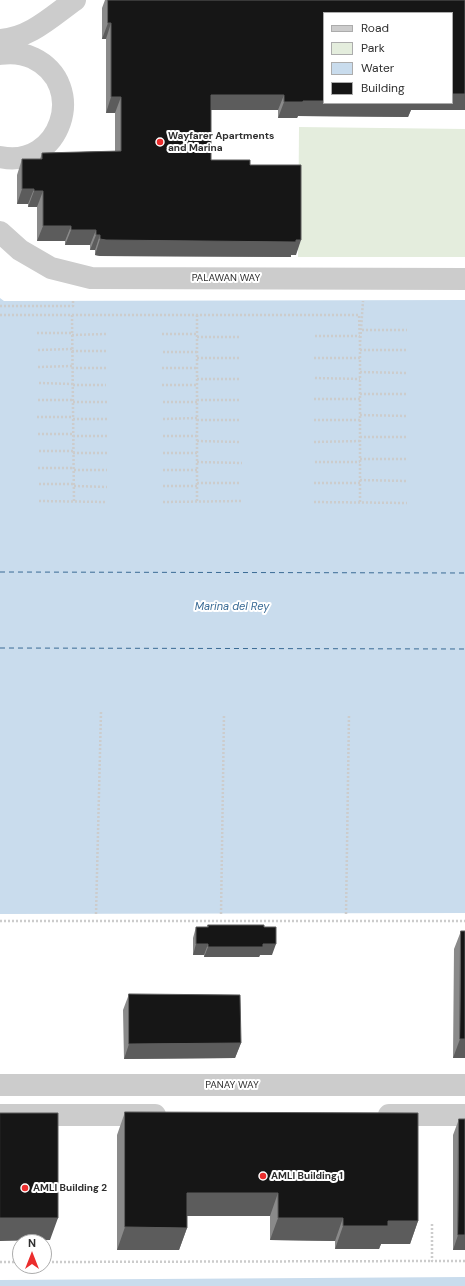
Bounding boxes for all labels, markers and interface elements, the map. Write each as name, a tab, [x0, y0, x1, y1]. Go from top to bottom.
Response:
legend	[323, 12, 453, 104]
text: Road	[361, 20, 389, 36]
text: Park	[361, 40, 385, 56]
text: Water	[361, 60, 394, 76]
text: Building	[361, 80, 405, 96]
place label: Wayfarer Apartments and Marina	[168, 130, 274, 154]
marker: Wayfarer Apartments and Marina	[155, 137, 165, 147]
street label: PALAWAN WAY	[192, 272, 260, 284]
water label: Marina del Rey	[195, 600, 269, 614]
street label: PANAY WAY	[205, 1079, 259, 1091]
place label: AMLI Building 1	[271, 1170, 343, 1182]
marker: AMLI Building 1	[258, 1171, 268, 1181]
place label: AMLI Building 2	[33, 1182, 107, 1194]
marker: AMLI Building 2	[20, 1183, 30, 1193]
north arrow	[12, 1234, 52, 1274]
text: N	[28, 1236, 36, 1250]

